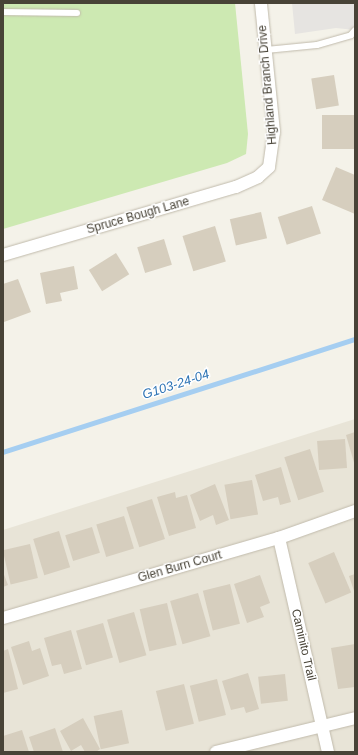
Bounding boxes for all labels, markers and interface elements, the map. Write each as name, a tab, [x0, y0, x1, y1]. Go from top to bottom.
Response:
street label: Highland Branch Drive	[256, 25, 280, 145]
street label: Spruce Bough Lane	[85, 194, 191, 238]
water label: G103-24-04	[141, 367, 211, 403]
street label: Glen Burn Court	[136, 548, 224, 586]
street label: Caminito Trail	[288, 608, 318, 682]

